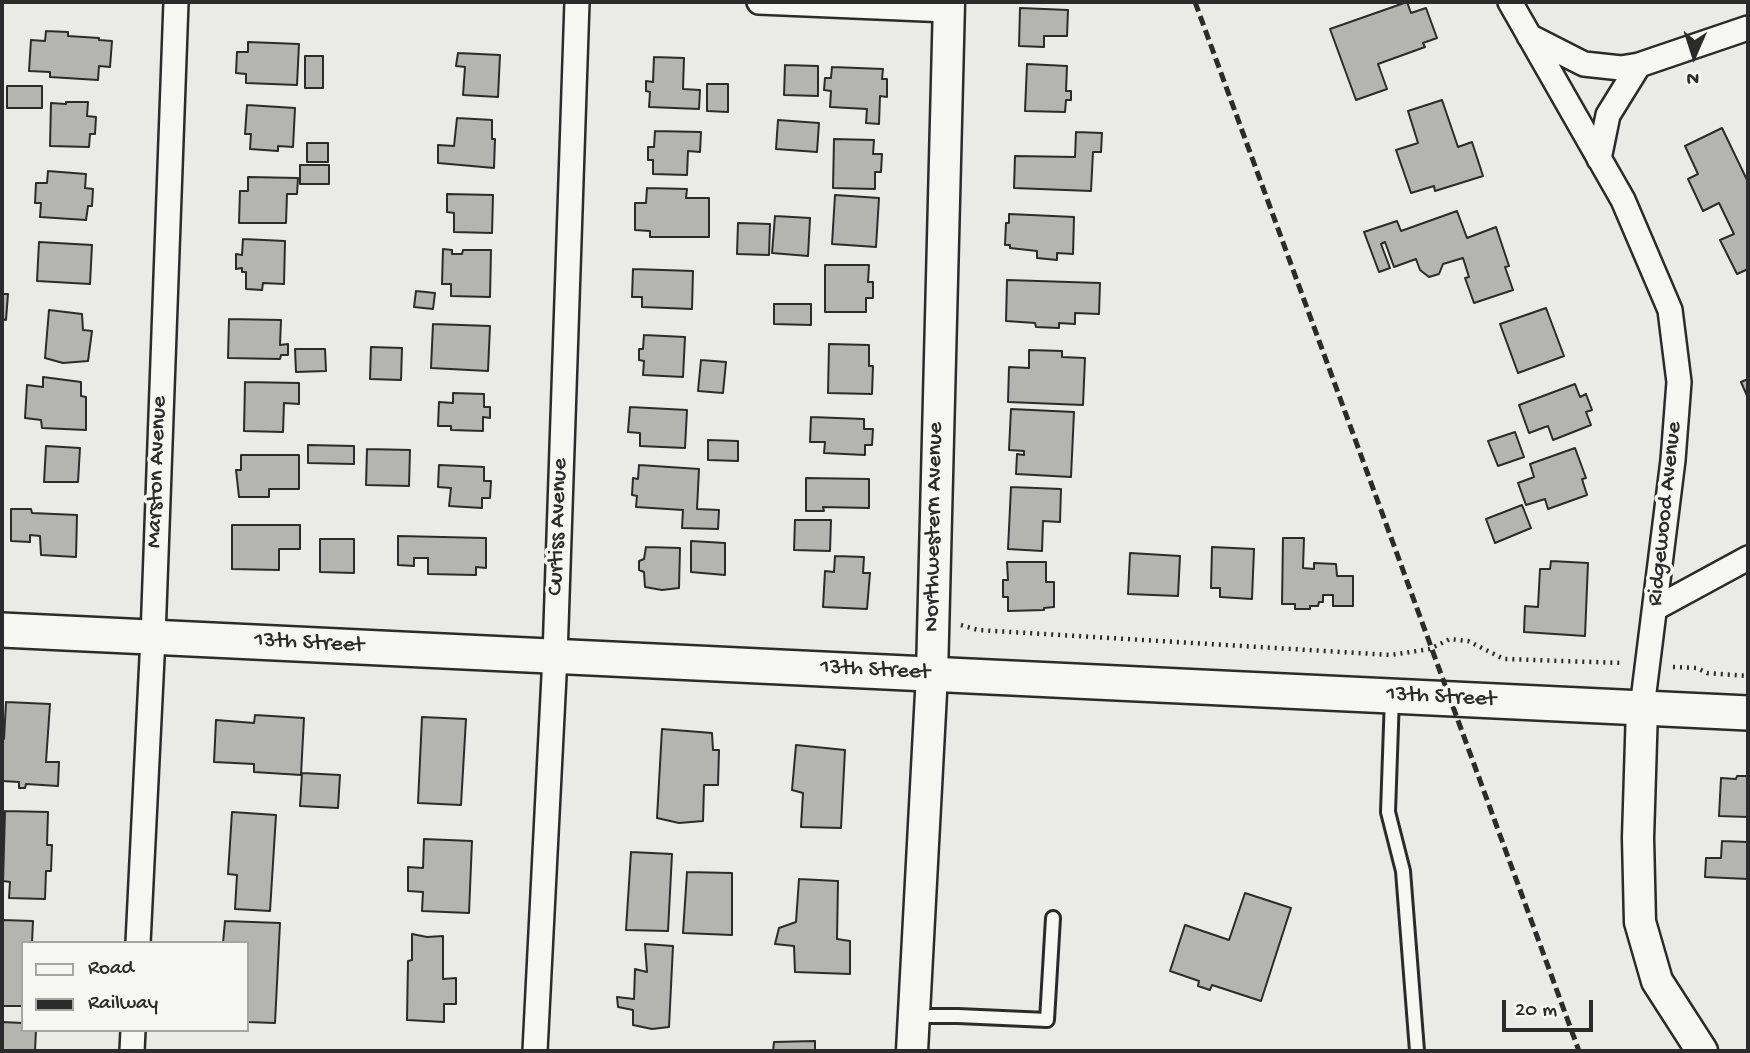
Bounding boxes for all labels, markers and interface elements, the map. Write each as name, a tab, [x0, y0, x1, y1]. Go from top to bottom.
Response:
north arrow	[1659, 21, 1729, 91]
text: N	[1686, 66, 1700, 89]
street label: Marston Avenue	[142, 395, 174, 549]
street label: Ridgewood Avenue	[1643, 420, 1689, 608]
street label: Northwestern Avenue	[919, 422, 951, 632]
street label: Curtiss Avenue	[543, 458, 575, 596]
street label: 13th Street	[253, 627, 365, 661]
street label: 13th Street	[819, 654, 931, 688]
street label: 13th Street	[1385, 681, 1497, 715]
legend	[21, 941, 248, 1032]
text: Road	[88, 957, 134, 982]
scale bar	[1505, 986, 1596, 1030]
text: Railway	[88, 992, 158, 1017]
text: 20 m	[1515, 999, 1557, 1024]

